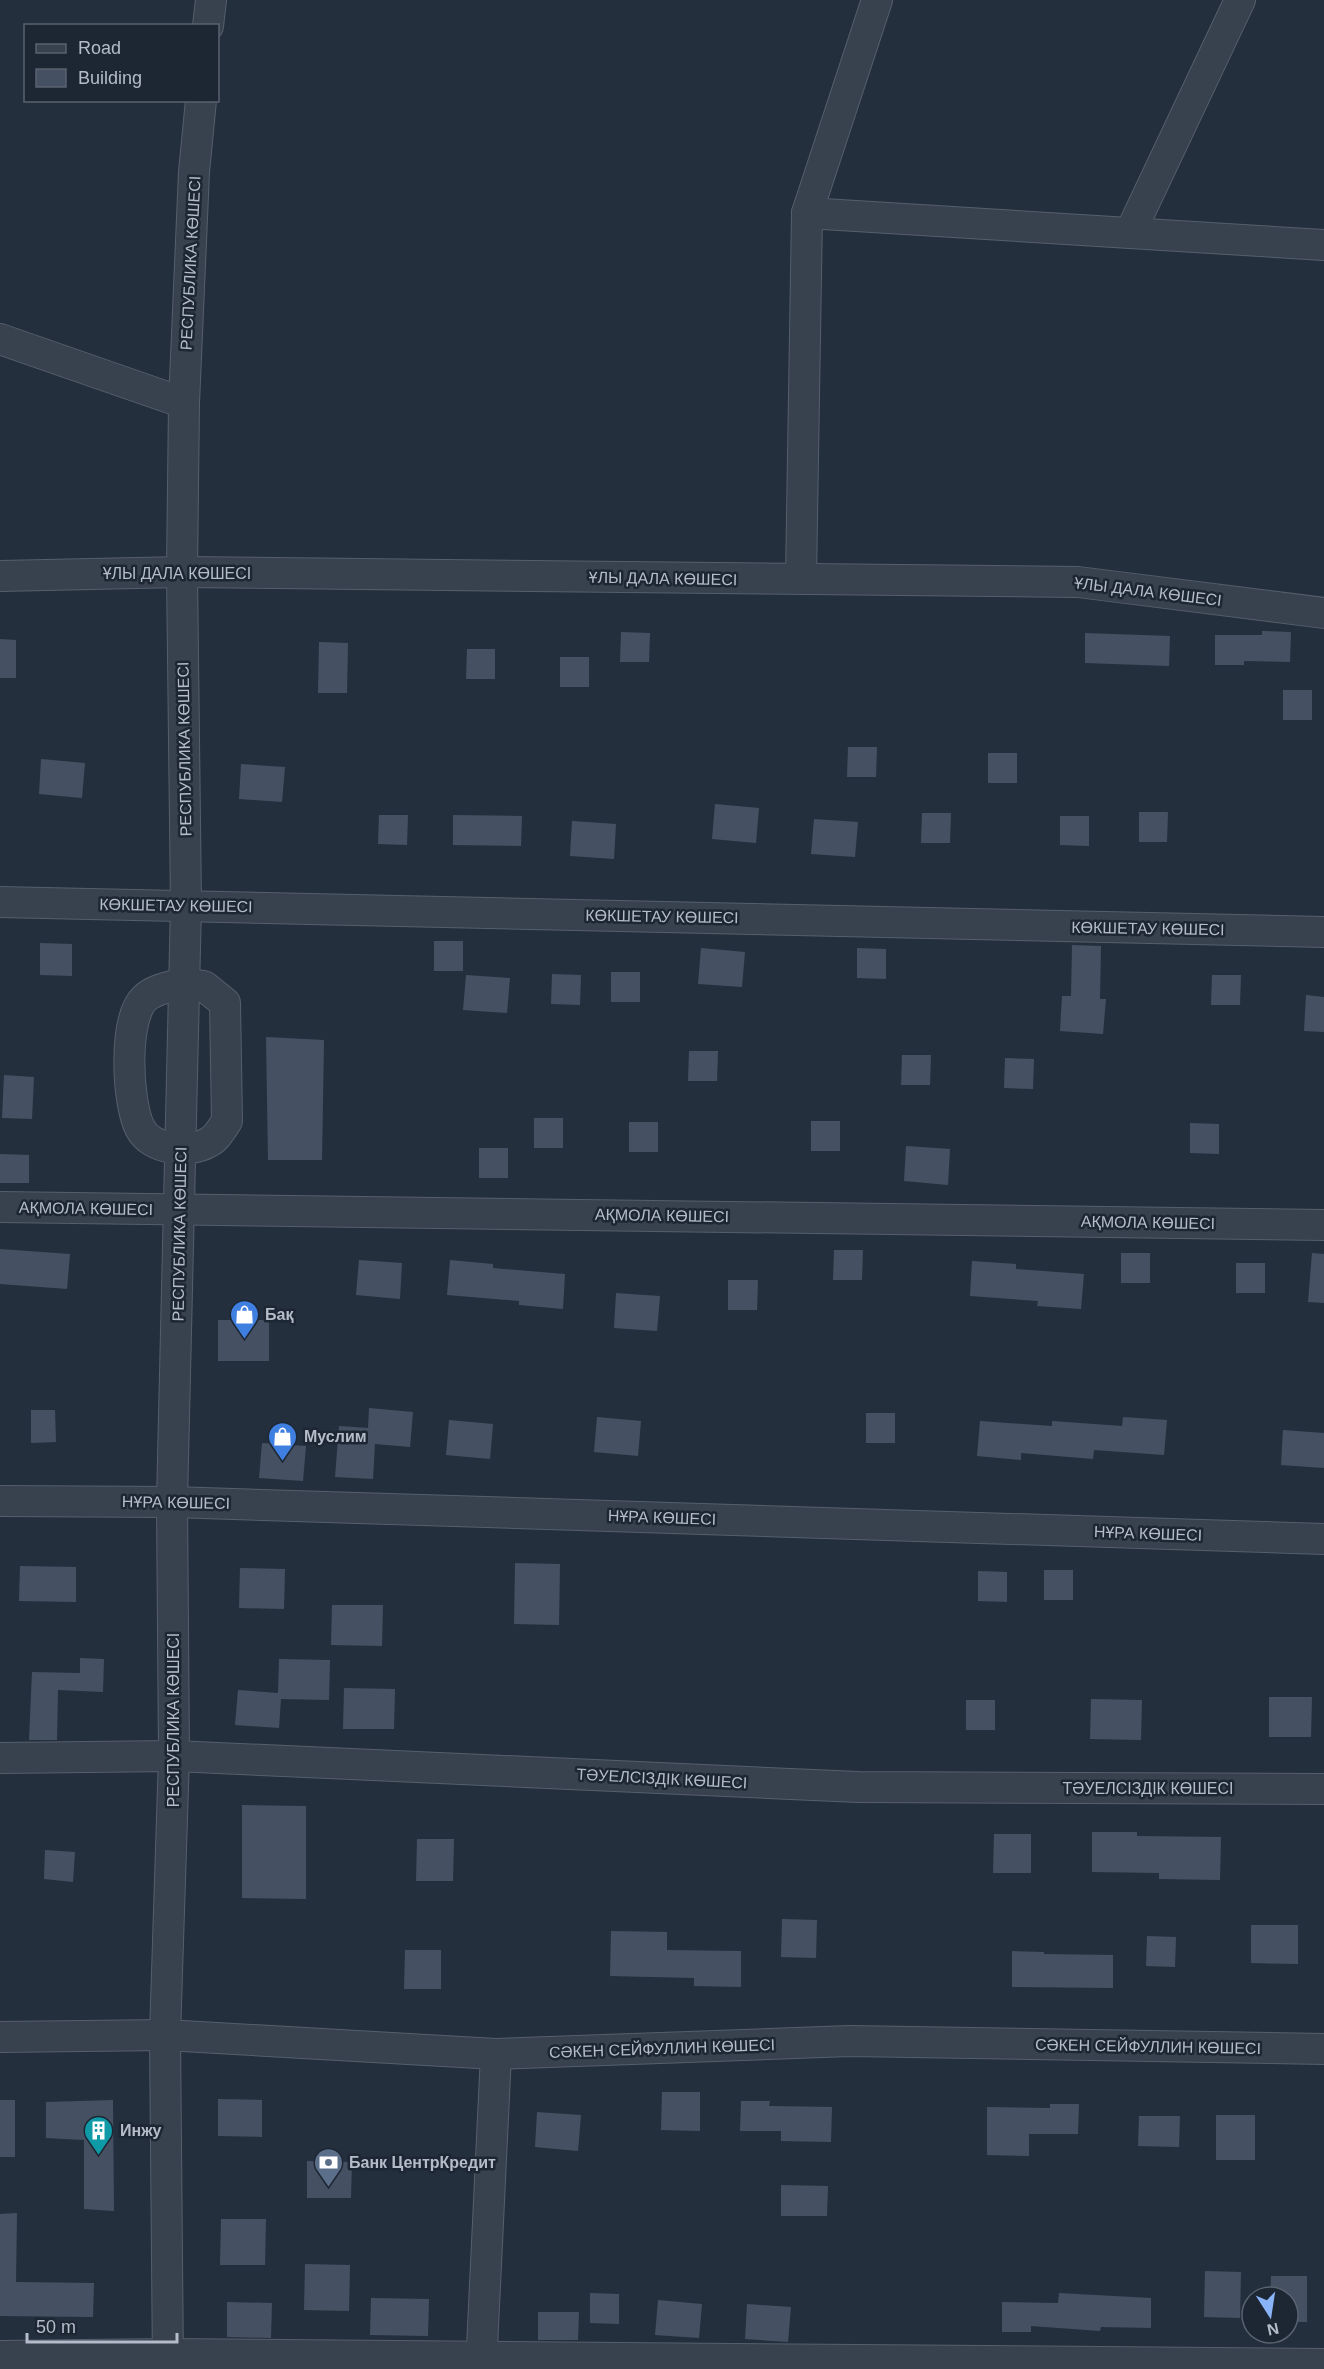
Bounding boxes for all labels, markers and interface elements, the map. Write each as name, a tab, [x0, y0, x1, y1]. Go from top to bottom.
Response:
legend	[24, 24, 219, 102]
text: Road	[78, 38, 121, 58]
text: Building	[78, 68, 142, 88]
street label: РЕСПУБЛИКА КӨШЕСІ	[177, 175, 204, 351]
street label: ҰЛЫ ДАЛА КӨШЕСІ	[103, 565, 251, 582]
street label: ҰЛЫ ДАЛА КӨШЕСІ	[589, 569, 737, 588]
street label: ҰЛЫ ДАЛА КӨШЕСІ	[1073, 574, 1223, 609]
street label: РЕСПУБЛИКА КӨШЕСІ	[174, 662, 195, 836]
street label: КӨКШЕТАУ КӨШЕСІ	[99, 896, 253, 915]
street label: КӨКШЕТАУ КӨШЕСІ	[585, 907, 739, 926]
street label: КӨКШЕТАУ КӨШЕСІ	[1071, 919, 1225, 938]
street label: РЕСПУБЛИКА КӨШЕСІ	[169, 1147, 190, 1321]
street label: АҚМОЛА КӨШЕСІ	[19, 1199, 153, 1218]
street label: АҚМОЛА КӨШЕСІ	[595, 1206, 729, 1225]
street label: АҚМОЛА КӨШЕСІ	[1081, 1213, 1215, 1232]
shop icon: Бақ	[228, 1298, 260, 1340]
place label: Бақ	[265, 1306, 294, 1323]
shop icon: Муслим	[267, 1420, 299, 1462]
place label: Муслим	[304, 1428, 367, 1445]
street label: НҰРА КӨШЕСІ	[122, 1493, 230, 1512]
street label: НҰРА КӨШЕСІ	[608, 1507, 716, 1528]
street label: НҰРА КӨШЕСІ	[1094, 1523, 1202, 1544]
street label: РЕСПУБЛИКА КӨШЕСІ	[165, 1633, 182, 1807]
street label: ТӘУЕЛСІЗДІК КӨШЕСІ	[576, 1766, 748, 1791]
street label: ТӘУЕЛСІЗДІК КӨШЕСІ	[1063, 1780, 1233, 1797]
street label: СӘКЕН СЕЙФУЛЛИН КӨШЕСІ	[549, 2035, 775, 2061]
street label: СӘКЕН СЕЙФУЛЛИН КӨШЕСІ	[1035, 2035, 1261, 2057]
building icon: Инжу	[83, 2114, 115, 2156]
place label: Инжу	[120, 2122, 162, 2139]
bank icon: Банк ЦентрКредит	[312, 2146, 344, 2188]
place label: Банк ЦентрКредит	[349, 2154, 496, 2171]
north arrow	[1240, 2285, 1300, 2345]
scale bar	[27, 2306, 177, 2344]
text: 50 m	[36, 2317, 76, 2337]
text: N	[1266, 2320, 1280, 2339]

